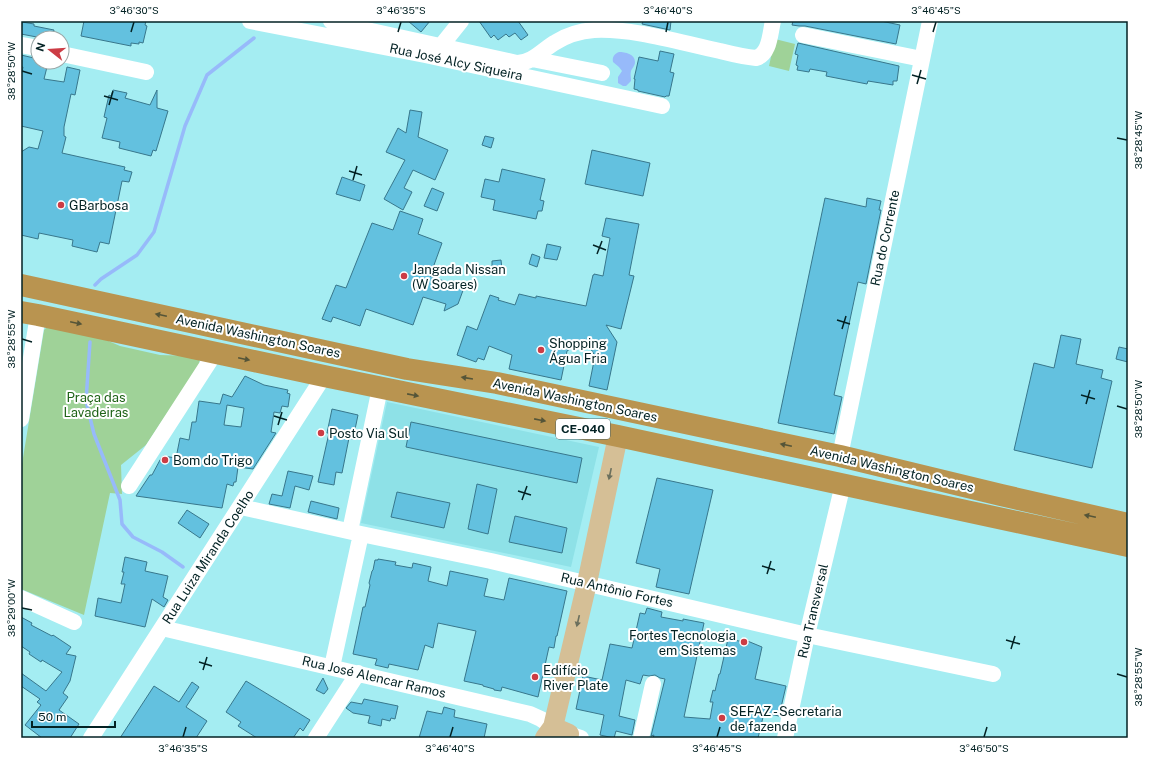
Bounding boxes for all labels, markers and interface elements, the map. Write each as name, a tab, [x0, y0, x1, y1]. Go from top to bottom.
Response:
text: 3°46'30"S	[109, 4, 159, 16]
text: 3°46'35"S	[376, 4, 426, 16]
text: 3°46'40"S	[643, 4, 693, 16]
text: 3°46'45"S	[911, 4, 961, 16]
north arrow	[30, 30, 70, 70]
text: 38°28'50"W	[5, 41, 17, 100]
text: N	[33, 41, 47, 53]
street label: Rua José Alcy Siqueira	[388, 41, 524, 83]
text: 38°28'45"W	[1132, 110, 1144, 169]
street label: Rua do Corrente	[868, 189, 902, 287]
place label: GBarbosa	[69, 198, 128, 213]
marker: GBarbosa	[56, 200, 66, 210]
place label: Jangada Nissan (W Soares)	[412, 262, 506, 292]
marker: Jangada Nissan (W Soares)	[399, 271, 409, 281]
text: 38°28'55"W	[5, 309, 17, 368]
street label: Avenida Washington Soares	[174, 311, 342, 361]
one-way arrow	[155, 312, 168, 318]
one-way arrow	[71, 320, 83, 326]
place label: Shopping Água Fria	[549, 336, 607, 366]
marker: Shopping Água Fria	[536, 345, 546, 355]
one-way arrow	[238, 357, 251, 363]
one-way arrow	[461, 375, 473, 381]
street label: Avenida Washington Soares	[491, 375, 659, 425]
text: 38°28'50"W	[1132, 379, 1144, 438]
park label: Praça das Lavadeiras	[64, 390, 128, 420]
one-way arrow	[407, 392, 419, 398]
one-way arrow	[534, 418, 546, 424]
road number: CE-040	[556, 419, 610, 439]
place label: Posto Via Sul	[329, 426, 409, 441]
marker: Posto Via Sul	[316, 428, 326, 438]
one-way arrow	[780, 441, 792, 447]
street label: Avenida Washington Soares	[809, 443, 975, 495]
place label: Bom do Trigo	[173, 453, 252, 468]
marker: Bom do Trigo	[160, 455, 170, 465]
one-way arrow	[607, 468, 613, 481]
street label: Rua Luiza Miranda Coelho	[159, 487, 257, 627]
one-way arrow	[1084, 512, 1096, 518]
street label: Rua Transversal	[795, 562, 831, 660]
street label: Rua Antônio Fortes	[559, 570, 675, 610]
text: 38°29'00"W	[5, 579, 17, 637]
one-way arrow	[574, 615, 580, 627]
place label: Fortes Tecnologia em Sistemas	[629, 628, 736, 658]
marker: Fortes Tecnologia em Sistemas	[739, 637, 749, 647]
text: 38°28'55"W	[1132, 647, 1144, 706]
street label: Rua José Alencar Ramos	[301, 653, 447, 701]
place label: Edifício River Plate	[543, 663, 608, 693]
marker: Edifício River Plate	[530, 672, 540, 682]
scale bar	[32, 703, 115, 729]
place label: SEFAZ - Secretaria de fazenda	[730, 704, 842, 734]
text: 50 m	[38, 710, 66, 724]
marker: SEFAZ - Secretaria de fazenda	[717, 713, 727, 723]
text: 3°46'35"S	[158, 742, 208, 754]
text: 3°46'40"S	[425, 742, 475, 754]
text: 3°46'45"S	[692, 742, 742, 754]
text: 3°46'50"S	[959, 742, 1009, 754]

